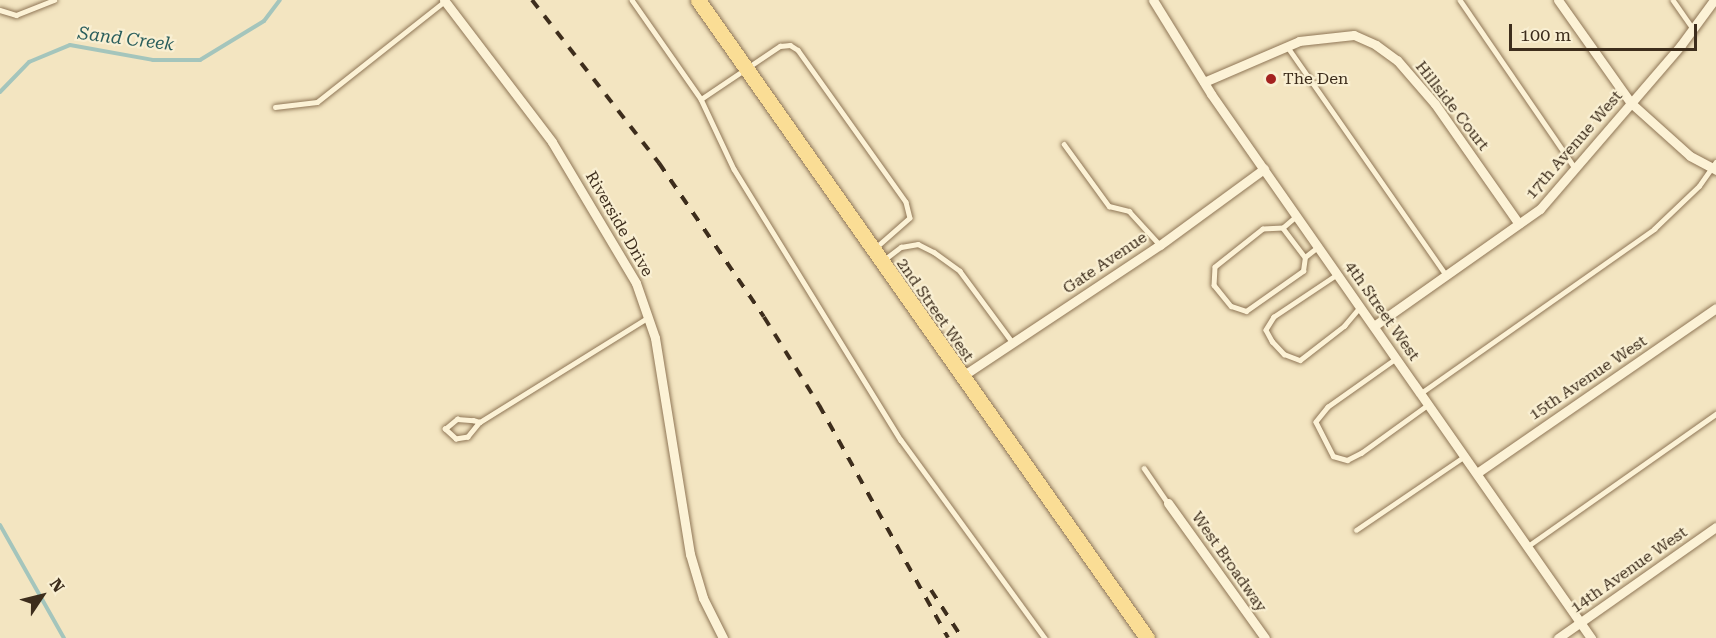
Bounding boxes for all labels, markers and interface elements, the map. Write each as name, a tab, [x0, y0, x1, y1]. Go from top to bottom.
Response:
scale bar	[1512, 12, 1700, 50]
water label: Sand Creek	[77, 22, 175, 56]
text: 100 m	[1520, 24, 1571, 45]
street label: Hillside Court	[1411, 57, 1493, 155]
place label: The Den	[1283, 69, 1348, 89]
marker: The Den	[1264, 72, 1278, 86]
street label: 17th Avenue West	[1522, 87, 1626, 203]
street label: Riverside Drive	[581, 168, 657, 280]
street label: Gate Avenue	[1059, 228, 1151, 298]
street label: 2nd Street West	[892, 255, 978, 365]
street label: 4th Street West	[1341, 258, 1423, 364]
street label: 15th Avenue West	[1526, 332, 1650, 424]
street label: West Broadway	[1187, 508, 1271, 616]
street label: 14th Avenue West	[1567, 523, 1691, 617]
north arrow	[12, 566, 72, 626]
text: N	[46, 575, 68, 596]

